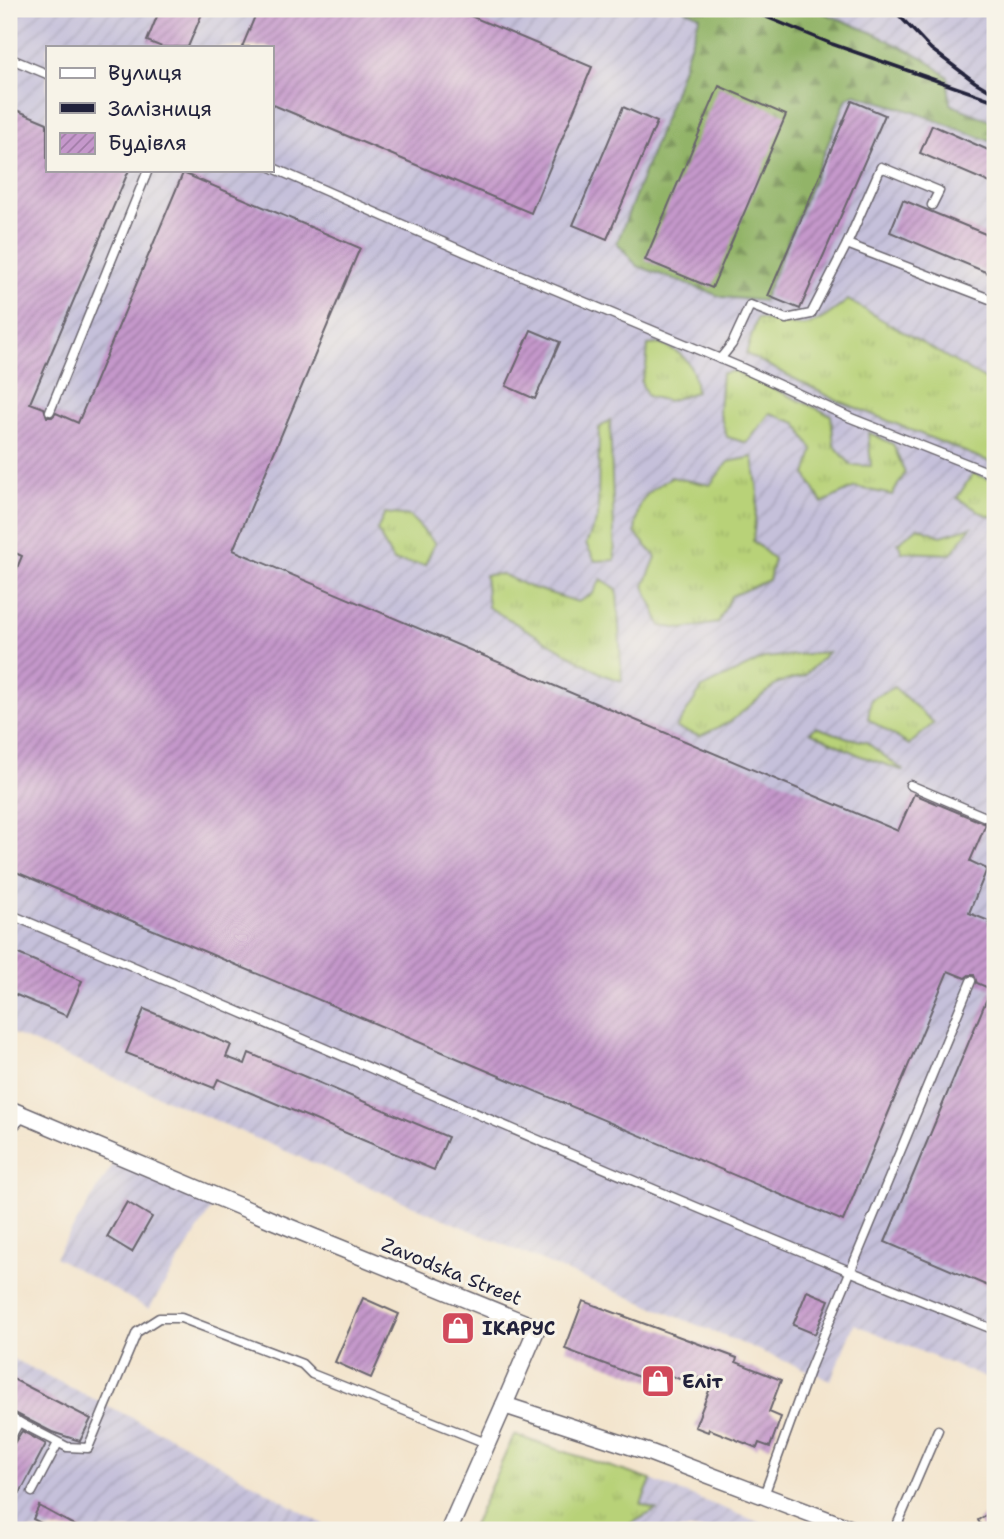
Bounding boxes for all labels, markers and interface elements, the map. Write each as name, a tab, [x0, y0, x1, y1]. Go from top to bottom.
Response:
legend	[46, 46, 273, 172]
text: Вулиця	[108, 59, 182, 87]
text: Залізниця	[108, 95, 212, 123]
text: Будівля	[108, 129, 187, 157]
street label: Zavodska Street	[378, 1232, 526, 1311]
shop icon: ІКАРУС	[439, 1309, 477, 1347]
place label: ІКАРУС	[482, 1316, 556, 1341]
shop icon: Еліт	[639, 1362, 677, 1400]
place label: Еліт	[682, 1369, 724, 1394]

